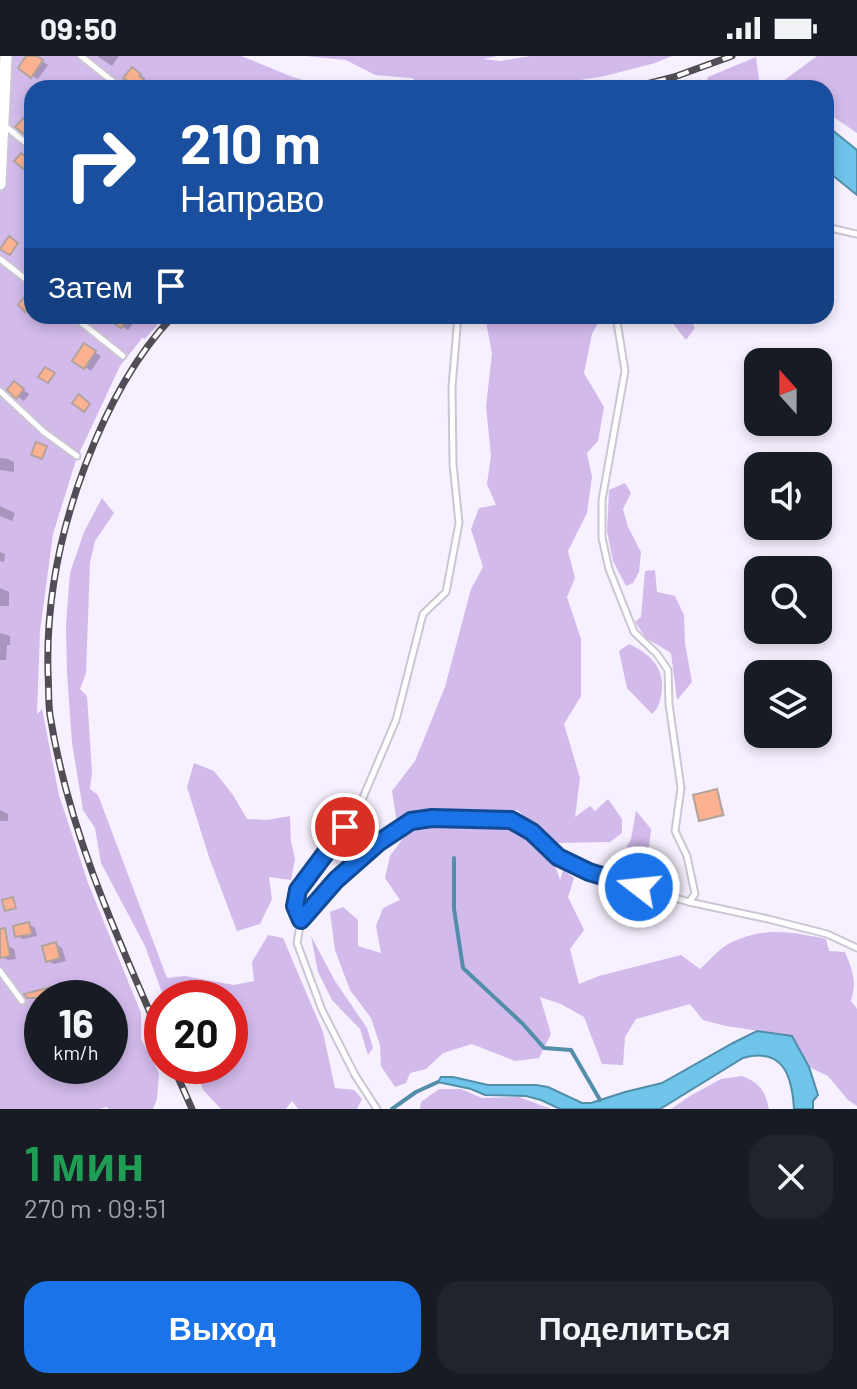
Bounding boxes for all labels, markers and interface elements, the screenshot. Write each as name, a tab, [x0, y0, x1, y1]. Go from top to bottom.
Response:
text: 09:50	[40, 10, 117, 46]
text: 210 m	[180, 108, 321, 175]
icon: right	[48, 112, 152, 216]
text: Направо	[180, 176, 324, 219]
icon: arrive	[149, 264, 193, 308]
text: Затем	[48, 268, 133, 304]
north arrow	[744, 348, 832, 436]
map controls	[744, 348, 832, 748]
button: sound	[744, 452, 832, 540]
button: search	[744, 556, 832, 644]
button: layers	[744, 660, 832, 748]
pin	[311, 793, 379, 861]
icon: arrive	[323, 805, 367, 849]
position arrow	[597, 845, 681, 929]
speed limit sign: 20	[144, 980, 248, 1084]
text: 16	[58, 998, 94, 1046]
text: km/h	[53, 1040, 99, 1064]
text: 1 мин	[24, 1133, 145, 1191]
button: close	[749, 1135, 833, 1219]
text: 270 m · 09:51	[24, 1192, 166, 1223]
button: Выход	[24, 1281, 421, 1373]
button: Поделиться	[437, 1281, 833, 1373]

